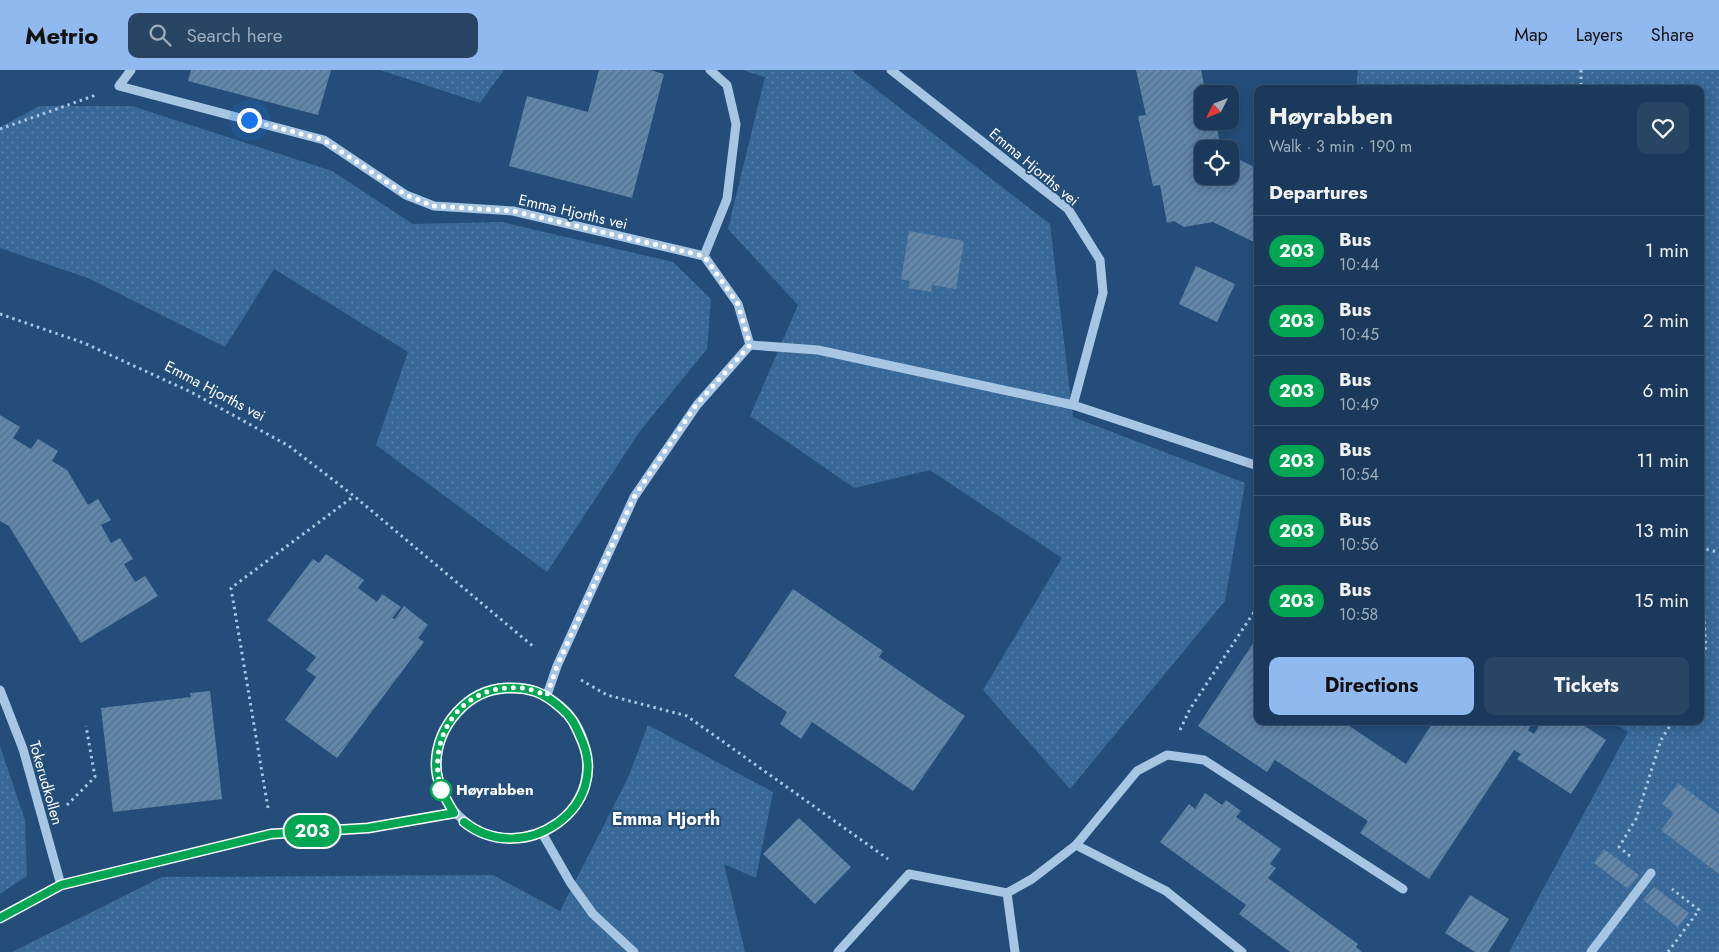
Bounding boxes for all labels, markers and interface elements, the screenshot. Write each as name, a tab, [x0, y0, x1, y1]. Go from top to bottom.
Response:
search box	[128, 13, 478, 58]
text: Metrio	[25, 18, 98, 53]
icon: search	[146, 21, 174, 49]
text: Search here	[186, 22, 283, 49]
text: Map	[1514, 22, 1548, 48]
text: Layers	[1576, 22, 1623, 48]
text: Share	[1651, 22, 1694, 48]
north arrow	[1194, 85, 1239, 130]
map controls	[1194, 85, 1239, 185]
text: Høyrabben	[1269, 98, 1393, 133]
button: heart	[1637, 102, 1689, 154]
your location	[237, 108, 262, 133]
street label: Emma Hjorths vei	[984, 123, 1084, 211]
text: Walk · 3 min · 190 m	[1269, 135, 1412, 158]
button: locate	[1194, 140, 1239, 185]
text: Departures	[1269, 179, 1368, 206]
street label: Emma Hjorths vei	[516, 189, 630, 235]
text: Bus	[1339, 226, 1371, 253]
text: 1 min	[1645, 237, 1689, 264]
text: 203	[1279, 238, 1314, 264]
text: 10:44	[1339, 253, 1379, 276]
text: Bus	[1339, 296, 1371, 323]
text: 2 min	[1643, 307, 1689, 334]
text: 203	[1279, 308, 1314, 334]
text: 10:45	[1339, 323, 1379, 346]
street label: Emma Hjorths vei	[161, 355, 269, 427]
text: Bus	[1339, 366, 1371, 393]
text: 6 min	[1643, 377, 1689, 404]
text: 203	[1279, 378, 1314, 404]
text: 10:49	[1339, 393, 1379, 416]
text: Bus	[1339, 436, 1371, 463]
text: 11 min	[1636, 447, 1689, 474]
text: 203	[1279, 448, 1314, 474]
text: 10:54	[1339, 463, 1379, 486]
text: Bus	[1339, 506, 1371, 533]
text: 13 min	[1635, 517, 1689, 544]
text: 203	[1279, 518, 1314, 544]
text: 10:56	[1339, 533, 1379, 556]
text: Bus	[1339, 576, 1371, 603]
text: 15 min	[1634, 587, 1689, 614]
text: 203	[1279, 588, 1314, 614]
text: 10:58	[1339, 603, 1378, 626]
button: Directions	[1269, 657, 1474, 715]
button: Tickets	[1484, 657, 1689, 715]
street label: Tokerudkollen	[24, 738, 68, 828]
marker: Høyrabben	[430, 779, 452, 801]
place label: Høyrabben	[456, 779, 534, 801]
district label: Emma Hjorth	[612, 806, 720, 832]
line badge: 203	[283, 815, 341, 847]
text: 203	[295, 818, 329, 844]

